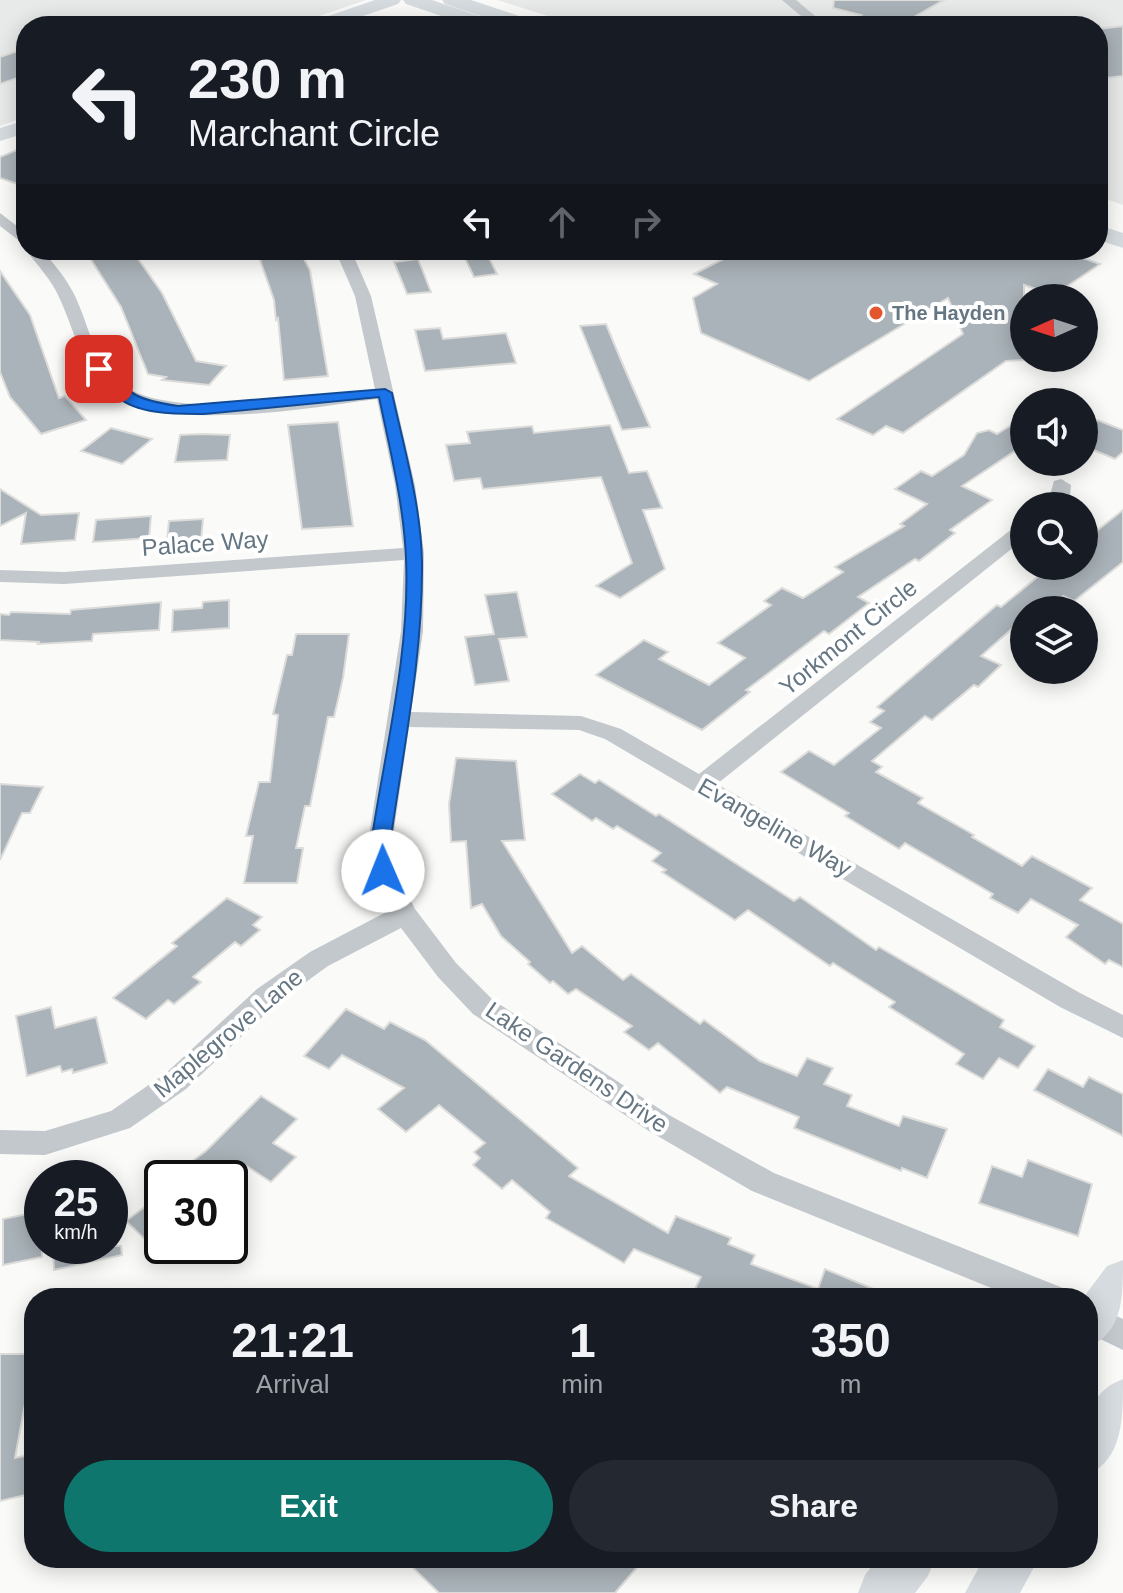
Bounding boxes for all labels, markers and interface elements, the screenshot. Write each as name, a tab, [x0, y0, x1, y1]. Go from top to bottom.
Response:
text: 230 m	[188, 47, 347, 110]
icon: left	[56, 48, 160, 152]
text: Marchant Circle	[188, 113, 440, 154]
icon: left	[456, 200, 500, 244]
icon: ahead	[540, 200, 584, 244]
icon: right	[624, 200, 668, 244]
north arrow	[1010, 284, 1098, 372]
map controls	[1010, 284, 1098, 684]
place label: The Hayden	[892, 302, 1005, 324]
marker: The Hayden	[867, 304, 885, 322]
pin	[65, 335, 133, 403]
icon: arrive	[77, 347, 121, 391]
button: sound	[1010, 388, 1098, 476]
button: search	[1010, 492, 1098, 580]
street label: Palace Way	[141, 525, 269, 561]
street label: Yorkmont Circle	[774, 573, 922, 701]
button: layers	[1010, 596, 1098, 684]
street label: Evangeline Way	[694, 772, 856, 882]
position arrow	[341, 829, 425, 913]
street label: Maplegrove Lane	[148, 963, 308, 1103]
street label: Lake Gardens Drive	[481, 996, 673, 1138]
speed limit sign: 30	[144, 1160, 248, 1264]
text: 25	[54, 1180, 98, 1224]
text: km/h	[54, 1221, 98, 1243]
text: 21:21	[231, 1314, 354, 1367]
text: 1	[569, 1314, 596, 1367]
text: 350	[811, 1314, 891, 1367]
text: Arrival	[256, 1369, 330, 1399]
text: min	[561, 1369, 603, 1399]
text: m	[840, 1369, 861, 1399]
button: Exit	[64, 1460, 553, 1552]
button: Share	[569, 1460, 1058, 1552]

